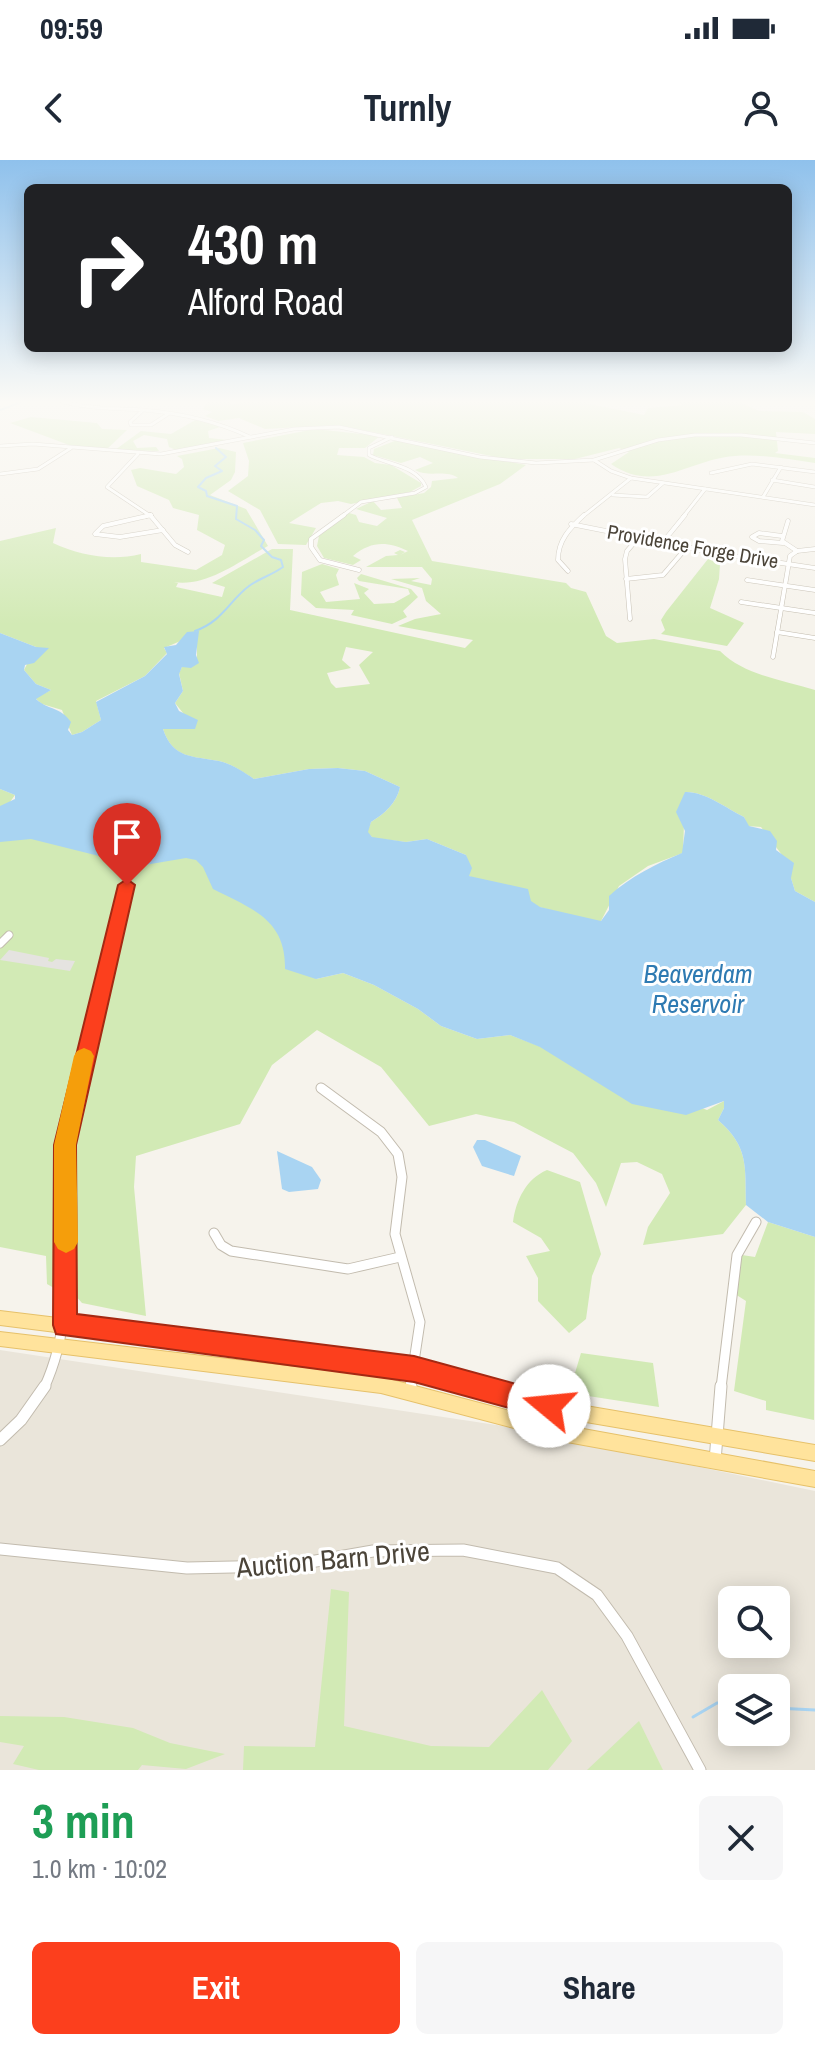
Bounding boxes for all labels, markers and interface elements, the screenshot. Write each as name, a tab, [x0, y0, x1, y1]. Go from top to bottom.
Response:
text: 09:59	[40, 8, 103, 48]
text: Turnly	[363, 84, 452, 132]
icon: back	[32, 86, 76, 130]
icon: person	[739, 86, 783, 130]
text: 430 m	[188, 206, 318, 281]
icon: right	[56, 216, 160, 320]
text: Alford Road	[188, 278, 344, 326]
street label: Providence Forge Drive	[605, 518, 781, 574]
pin	[93, 803, 161, 885]
icon: arrive	[105, 815, 149, 859]
water label: Beaverdam Reservoir	[643, 956, 753, 1021]
position arrow	[507, 1364, 591, 1448]
street label: Auction Barn Drive	[234, 1532, 431, 1586]
map controls	[718, 1586, 790, 1746]
button: search	[718, 1586, 790, 1658]
button: layers	[718, 1674, 790, 1746]
text: 3 min	[32, 1788, 135, 1853]
button: close	[699, 1796, 783, 1880]
text: 1.0 km · 10:02	[32, 1851, 167, 1886]
button: Exit	[32, 1942, 400, 2034]
button: Share	[416, 1942, 783, 2034]

